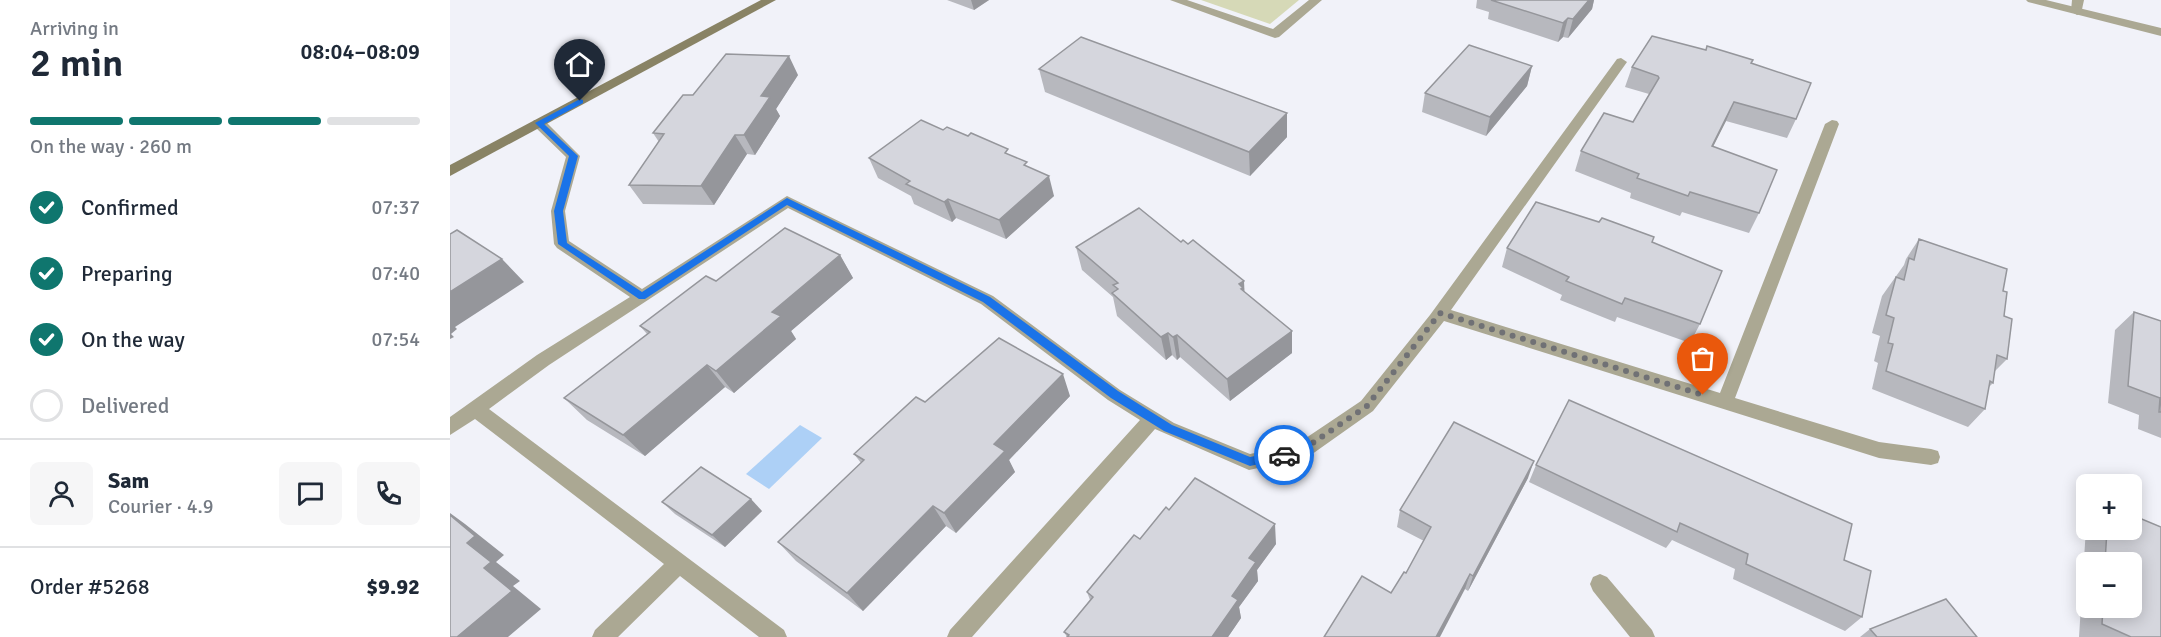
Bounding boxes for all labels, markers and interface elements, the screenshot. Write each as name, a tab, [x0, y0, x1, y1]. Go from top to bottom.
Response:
text: Arriving in	[30, 16, 119, 41]
text: 08:04–08:09	[301, 38, 420, 65]
text: 2 min	[30, 39, 123, 87]
pin	[554, 39, 605, 101]
icon: home	[563, 48, 596, 81]
text: On the way · 260 m	[30, 134, 192, 159]
icon: check	[30, 191, 63, 224]
text: Confirmed	[81, 194, 179, 221]
text: 07:37	[371, 195, 420, 220]
icon: check	[30, 257, 63, 290]
text: Preparing	[81, 260, 173, 287]
text: 07:40	[371, 261, 420, 286]
icon: check	[30, 323, 63, 356]
text: On the way	[81, 326, 185, 353]
text: 07:54	[371, 327, 420, 352]
pin	[1677, 333, 1728, 395]
icon: bag	[1686, 342, 1719, 375]
text: Delivered	[81, 392, 169, 419]
courier	[1254, 425, 1314, 485]
icon: car	[1268, 439, 1301, 472]
button: person	[30, 462, 93, 525]
button: chat	[279, 462, 342, 525]
button: phone	[357, 462, 420, 525]
text: Sam	[108, 467, 149, 494]
map controls	[2076, 474, 2142, 618]
button: +	[2076, 474, 2142, 540]
text: Courier · 4.9	[108, 494, 214, 519]
button: −	[2076, 552, 2142, 618]
text: Order #5268	[30, 573, 150, 600]
text: $9.92	[366, 573, 420, 600]

